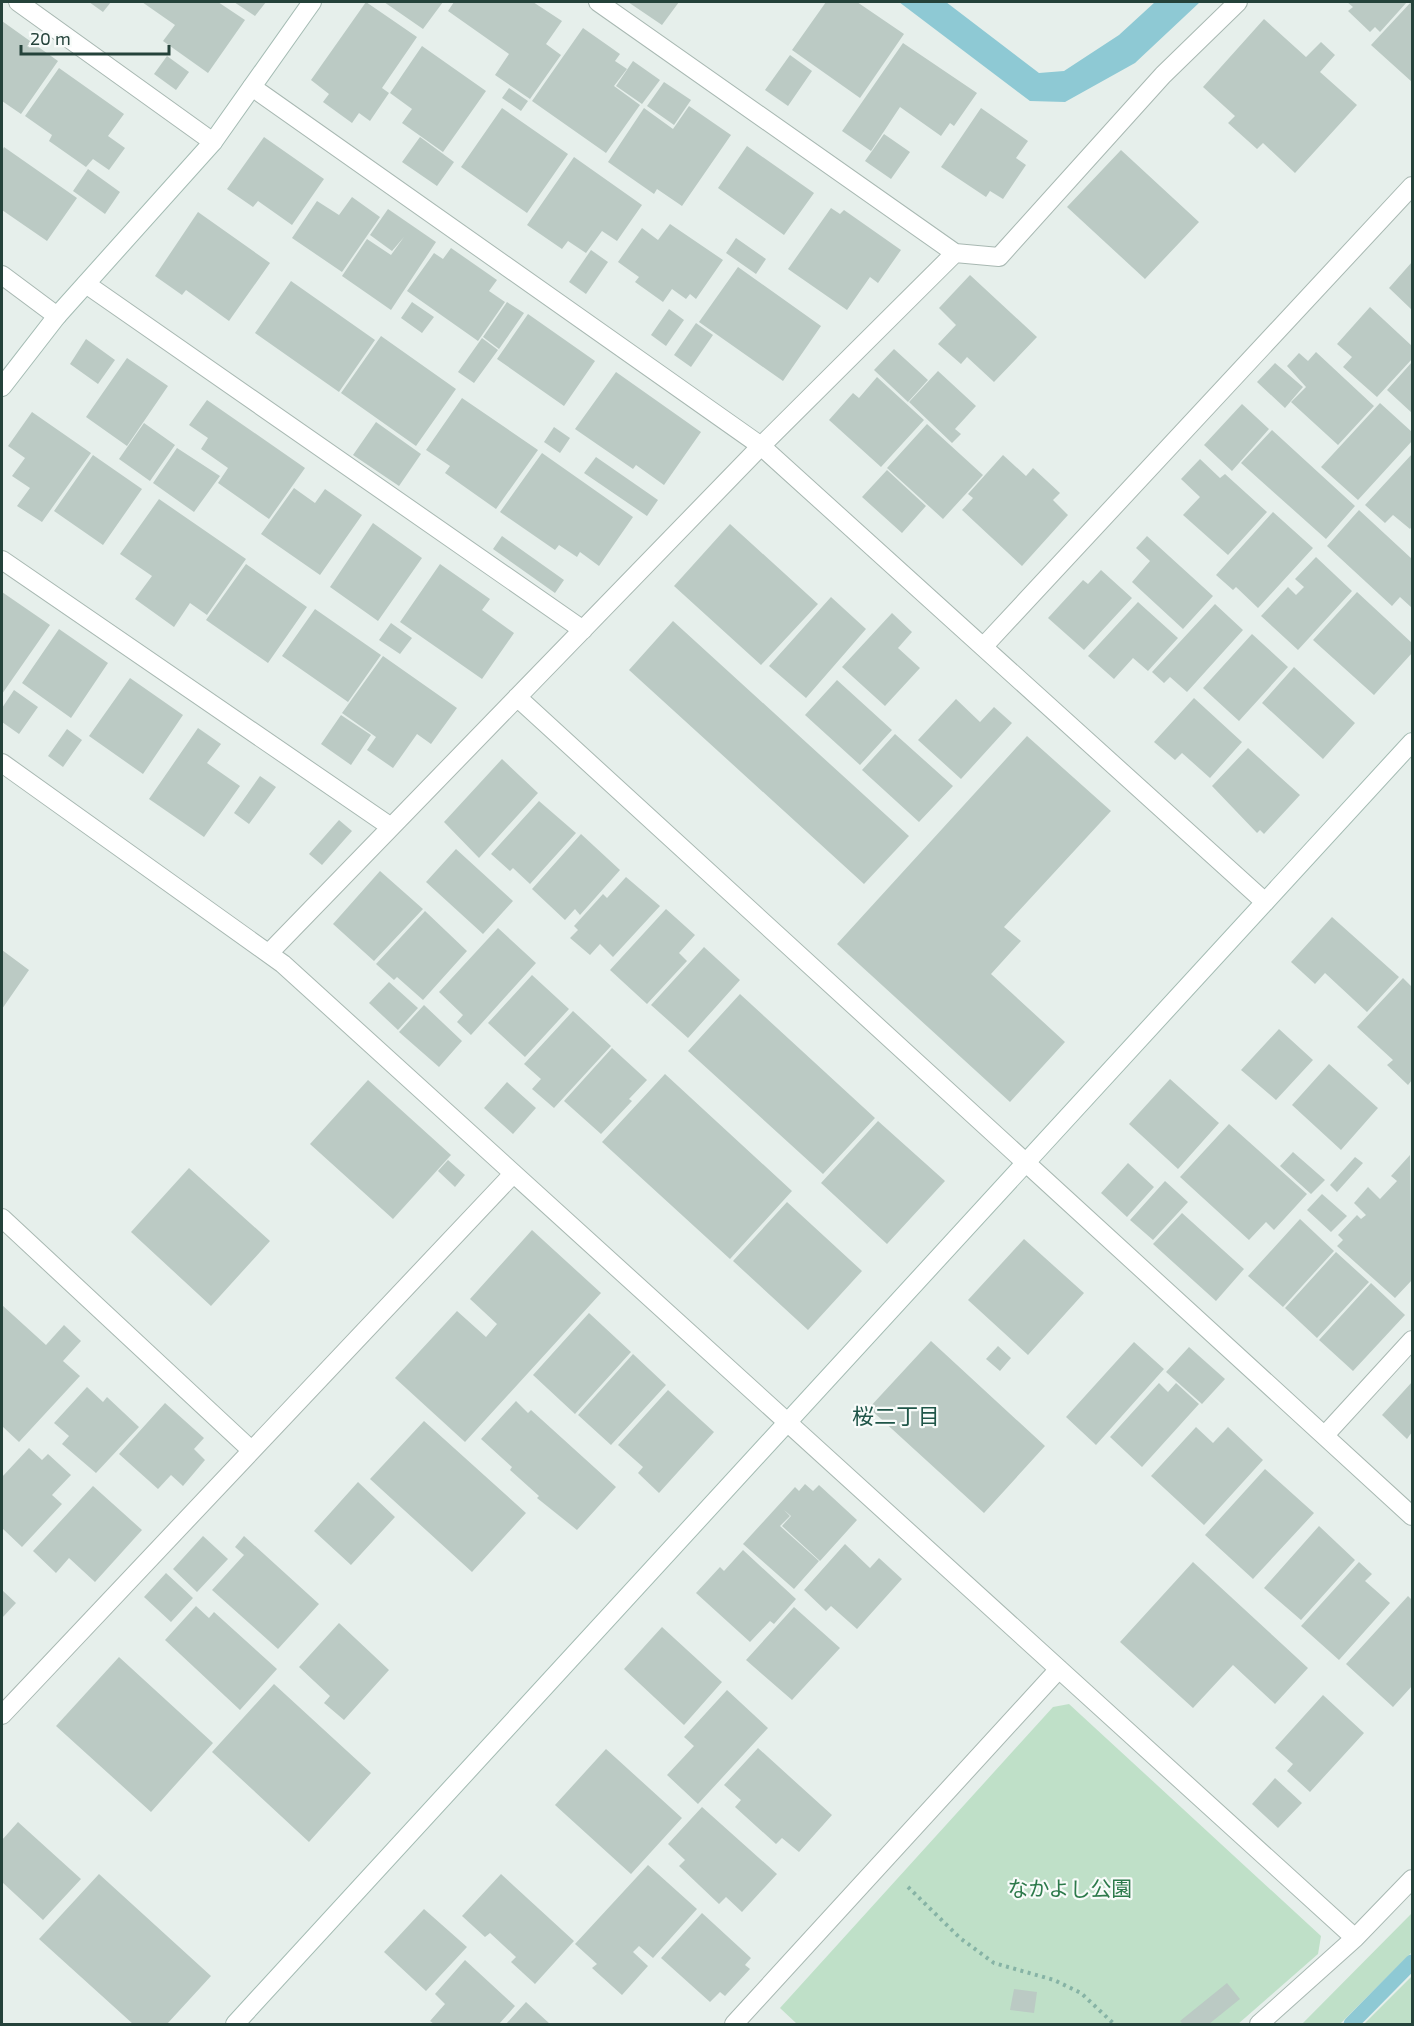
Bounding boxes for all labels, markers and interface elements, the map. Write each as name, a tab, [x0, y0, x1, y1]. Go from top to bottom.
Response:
scale bar	[21, 18, 170, 56]
text: 20 m	[30, 27, 71, 49]
district label: 桜二丁目	[852, 1402, 940, 1428]
park label: なかよし公園	[1008, 1875, 1132, 1900]

